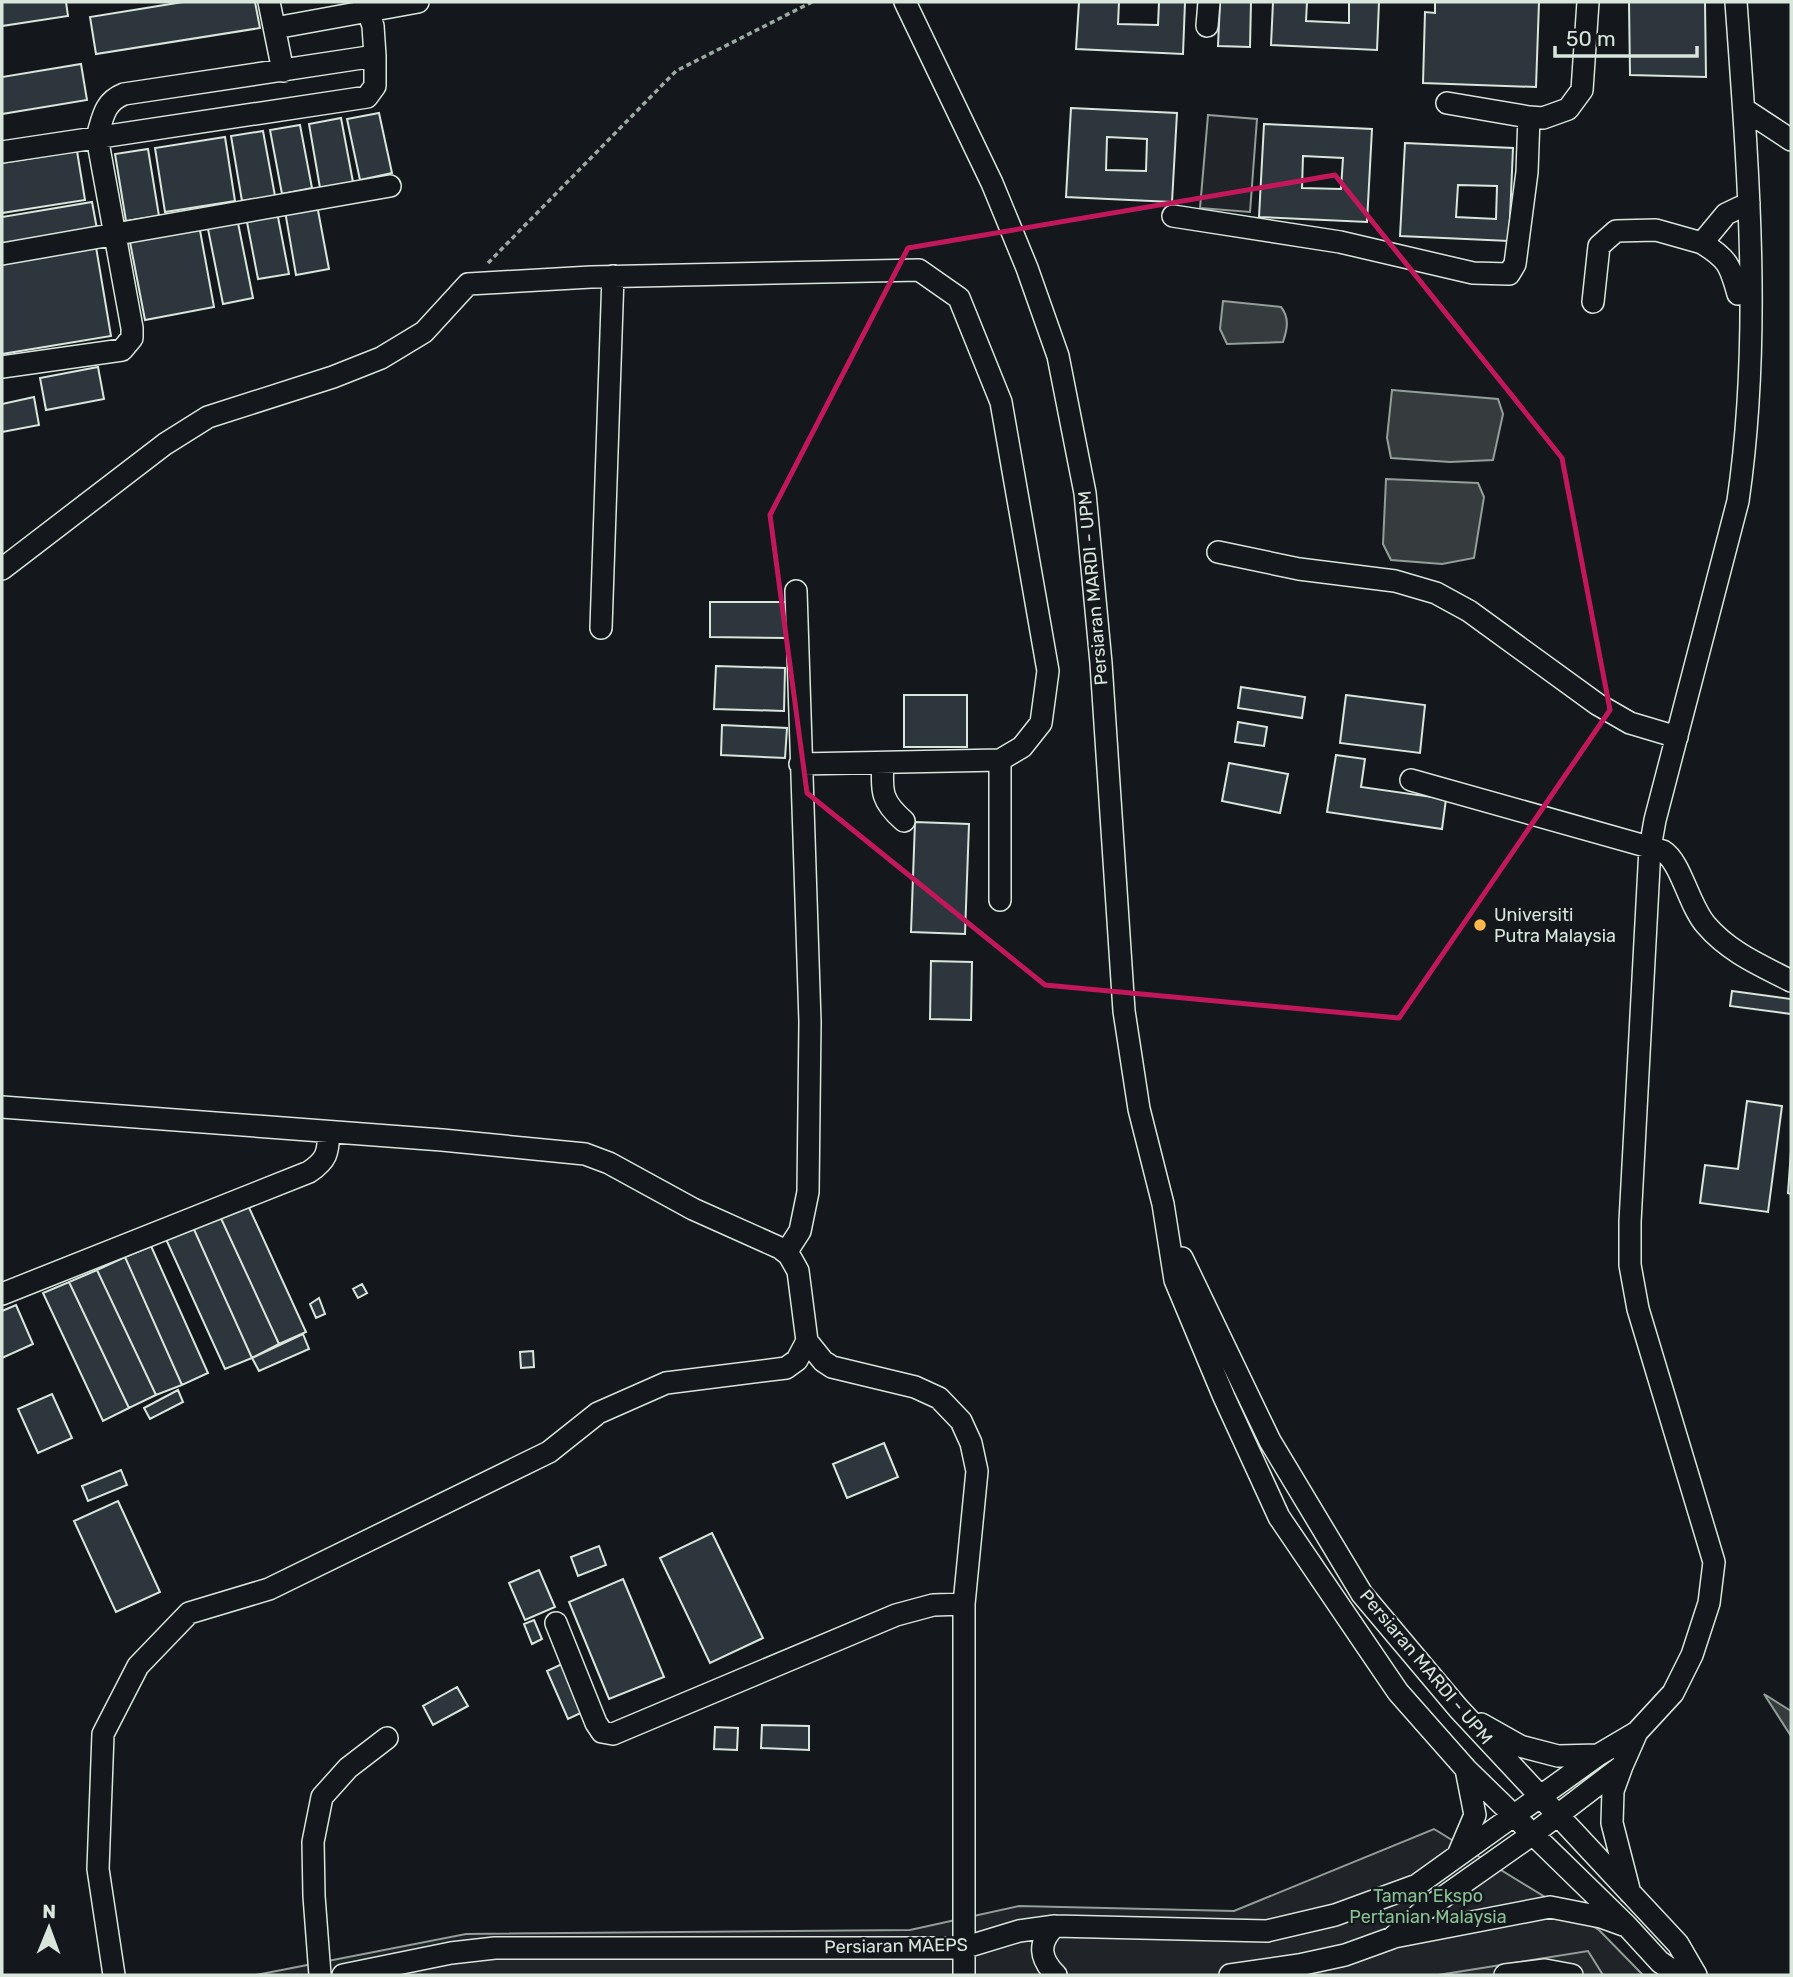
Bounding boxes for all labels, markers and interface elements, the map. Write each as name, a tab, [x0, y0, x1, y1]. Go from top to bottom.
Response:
scale bar	[1555, 14, 1697, 58]
text: 50 m	[1566, 26, 1616, 51]
street label: Persiaran MARDI - UPM	[1074, 490, 1112, 686]
place label: Universiti Putra Malaysia	[1494, 904, 1616, 947]
marker: Universiti Putra Malaysia	[1472, 917, 1488, 933]
street label: Persiaran MARDI - UPM	[1355, 1585, 1497, 1749]
park label: Taman Ekspo Pertanian Malaysia	[1349, 1885, 1507, 1928]
north arrow	[14, 1893, 84, 1963]
text: N	[42, 1900, 56, 1923]
street label: Persiaran MAEPS	[824, 1934, 968, 1958]

